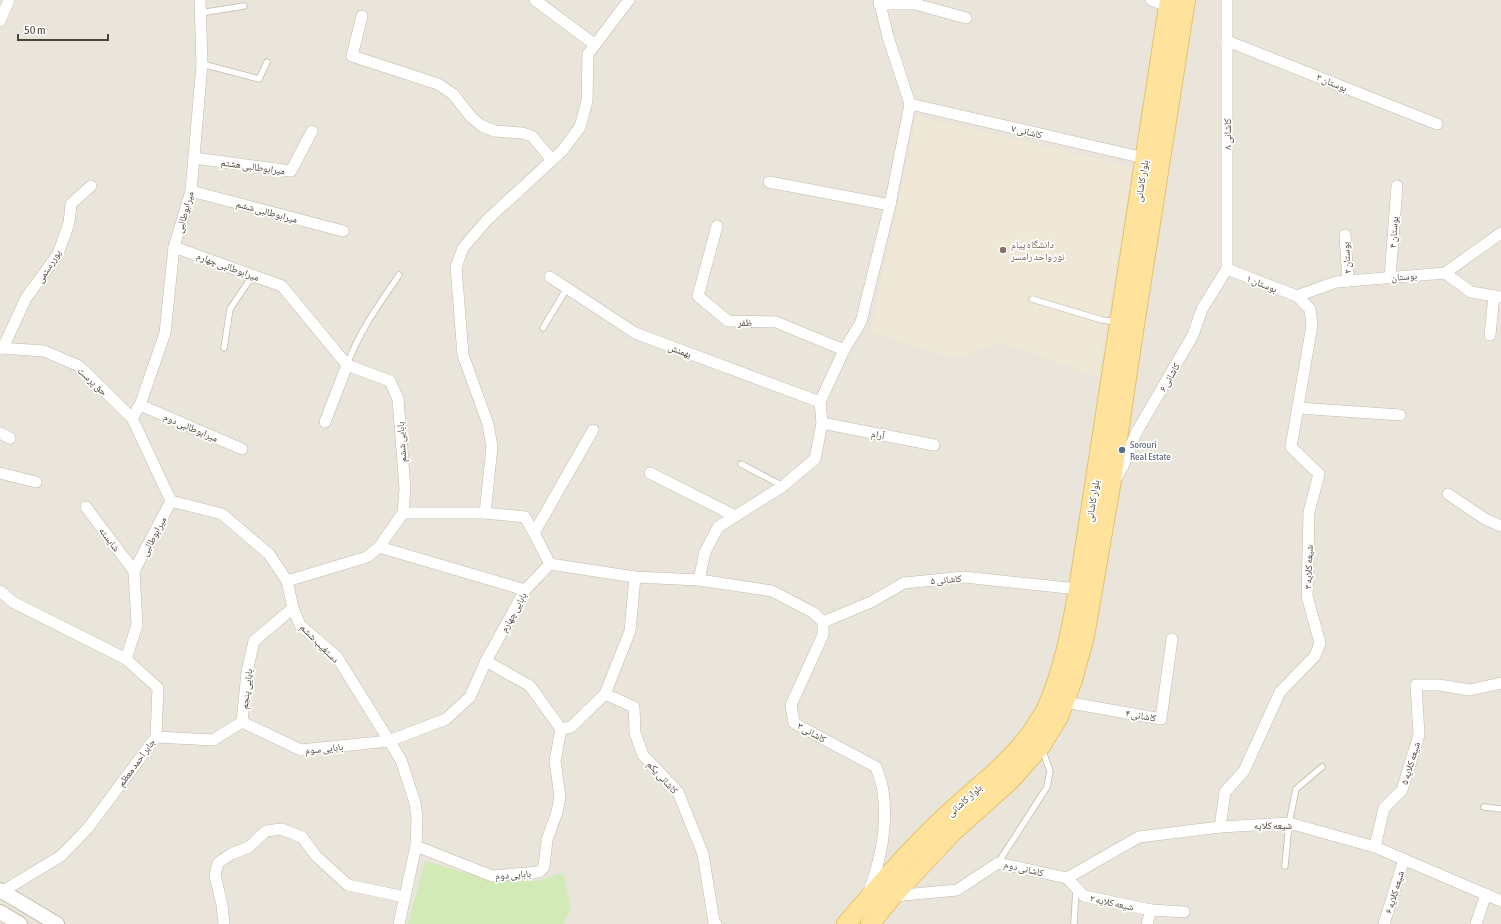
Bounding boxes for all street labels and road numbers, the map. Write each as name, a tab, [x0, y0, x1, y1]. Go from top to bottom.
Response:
street label: بوستان ۳	[1315, 71, 1349, 95]
street label: کاشانی ۸	[1222, 118, 1234, 150]
street label: کاشانی ۷	[1010, 123, 1043, 141]
street label: میرابوطالبی هشتم	[220, 157, 286, 179]
street label: بلوار کاشانی	[1133, 159, 1151, 203]
street label: میرابوطالبی	[173, 190, 197, 235]
street label: میرابوطالبی ششم	[235, 198, 299, 227]
street label: بوستان ۴	[1387, 216, 1401, 248]
street label: بوستان ۲	[1340, 241, 1354, 274]
street label: پوررستمی	[34, 248, 64, 285]
street label: میرابوطالبی چهارم	[194, 250, 261, 285]
street label: بوستان	[1391, 270, 1418, 284]
street label: بوستان ۱	[1245, 272, 1279, 296]
street label: ظفر	[737, 317, 753, 328]
street label: بهمنش	[666, 341, 693, 361]
street label: کاشانی ۶	[1157, 361, 1183, 394]
street label: حق پرست	[75, 365, 110, 399]
street label: میرابوطالبی دوم	[161, 411, 220, 446]
street label: بابایی ششم	[395, 421, 410, 463]
street label: آرام	[870, 428, 886, 443]
street label: بلوار کاشانی	[1084, 479, 1102, 523]
street label: میرابوطالبی	[138, 514, 169, 558]
street label: شایسته	[97, 525, 122, 554]
street label: شیعه کلایه ۳	[1302, 544, 1315, 589]
street label: کاشانی ۵	[930, 573, 962, 587]
street label: بابایی چهارم	[498, 590, 531, 635]
street label: دستغیب ششم	[297, 622, 341, 666]
street label: بابایی پنجم	[239, 668, 256, 710]
street label: کاشانی ۴	[1124, 707, 1157, 725]
street label: کاشانی ۳	[795, 720, 828, 746]
street label: جابر احمد معظم	[115, 736, 159, 789]
street label: شیعه کلایه ۵	[1399, 740, 1422, 786]
street label: بابایی سوم	[304, 741, 344, 758]
street label: کاشانی یکم	[644, 759, 680, 797]
street label: بلوار کاشانی	[945, 782, 985, 820]
street label: شیعه کلایه	[1254, 820, 1293, 831]
street label: کاشانی دوم	[1002, 859, 1045, 880]
street label: بابایی دوم	[495, 868, 532, 883]
street label: شیعه کلایه ۶	[1383, 869, 1406, 915]
street label: شیعه کلایه ۲	[1089, 893, 1135, 913]

